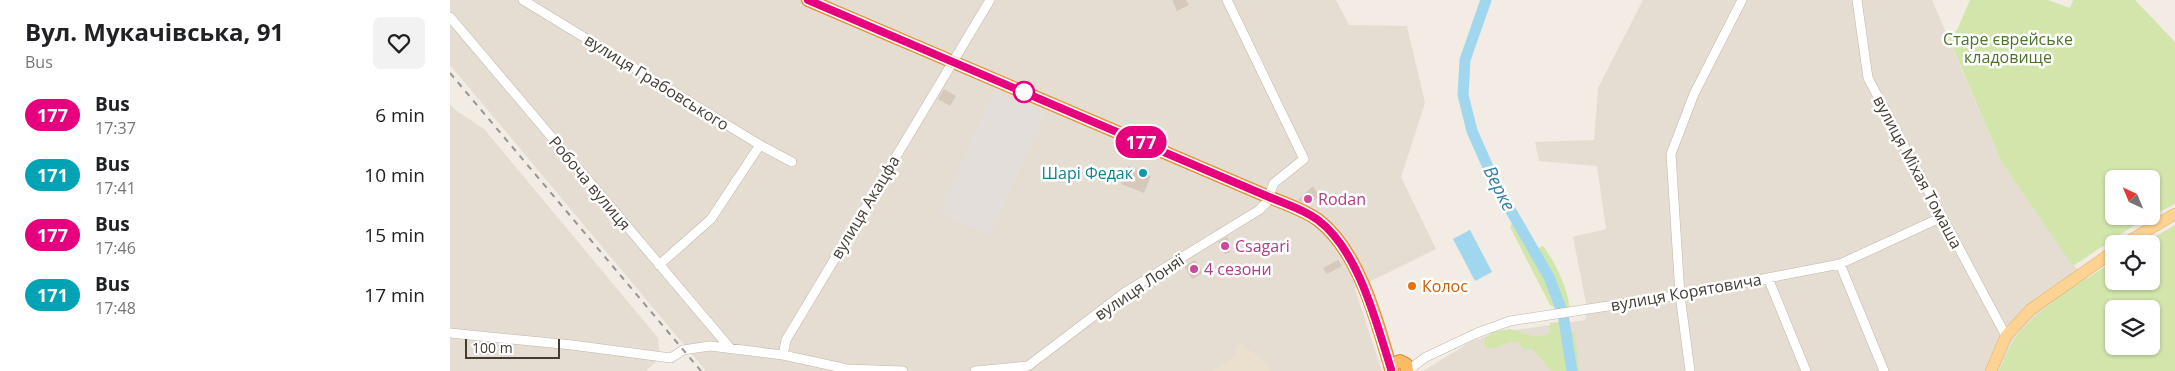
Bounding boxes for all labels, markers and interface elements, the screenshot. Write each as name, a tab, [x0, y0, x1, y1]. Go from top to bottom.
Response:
text: Вул. Мукачівська, 91	[25, 15, 284, 48]
button: heart	[373, 17, 425, 69]
park label: Старе єврейське кладовище	[1943, 28, 2073, 68]
street label: вулиця Грабовського	[581, 29, 733, 135]
text: Bus	[25, 51, 53, 73]
unlabelled marker	[1013, 81, 1035, 103]
text: Bus	[95, 91, 130, 117]
street label: вулиця Міхая Томаша	[1868, 92, 1968, 252]
text: 6 min	[375, 102, 425, 128]
text: 177	[37, 103, 68, 127]
text: 17:37	[95, 117, 136, 139]
line badge: 177	[1112, 126, 1170, 158]
text: 177	[1126, 130, 1156, 154]
street label: Робоча вулиця	[544, 131, 636, 235]
text: Bus	[95, 151, 130, 177]
street label: вулиця Акацфа	[825, 151, 905, 263]
water label: Верке	[1478, 161, 1522, 215]
text: 10 min	[364, 162, 425, 188]
place label: Шарі Федак	[1042, 162, 1134, 184]
text: 171	[37, 163, 68, 187]
marker: Шарі Федак	[1137, 167, 1149, 179]
north arrow	[2105, 170, 2160, 225]
map controls	[2105, 170, 2160, 355]
text: 17:41	[95, 177, 136, 199]
place label: Rodan	[1318, 188, 1366, 210]
marker: Rodan	[1302, 193, 1314, 205]
text: Bus	[95, 211, 130, 237]
text: 15 min	[364, 222, 425, 248]
text: 177	[37, 223, 68, 247]
place label: Csagari	[1235, 235, 1290, 257]
button: locate	[2105, 235, 2160, 290]
text: 17:46	[95, 237, 136, 259]
marker: Csagari	[1219, 240, 1231, 252]
street label: вулиця Лоняї	[1090, 248, 1189, 325]
place label: 4 сезони	[1204, 258, 1272, 280]
marker: 4 сезони	[1188, 263, 1200, 275]
street label: вулиця Корятовича	[1609, 268, 1763, 316]
text: Bus	[95, 271, 130, 297]
place label: Колос	[1422, 275, 1468, 297]
marker: Колос	[1406, 280, 1418, 292]
text: 17 min	[364, 282, 425, 308]
text: 171	[37, 283, 68, 307]
text: 17:48	[95, 297, 136, 319]
button: layers	[2105, 300, 2160, 355]
scale bar	[465, 336, 560, 359]
text: 100 m	[472, 338, 513, 357]

